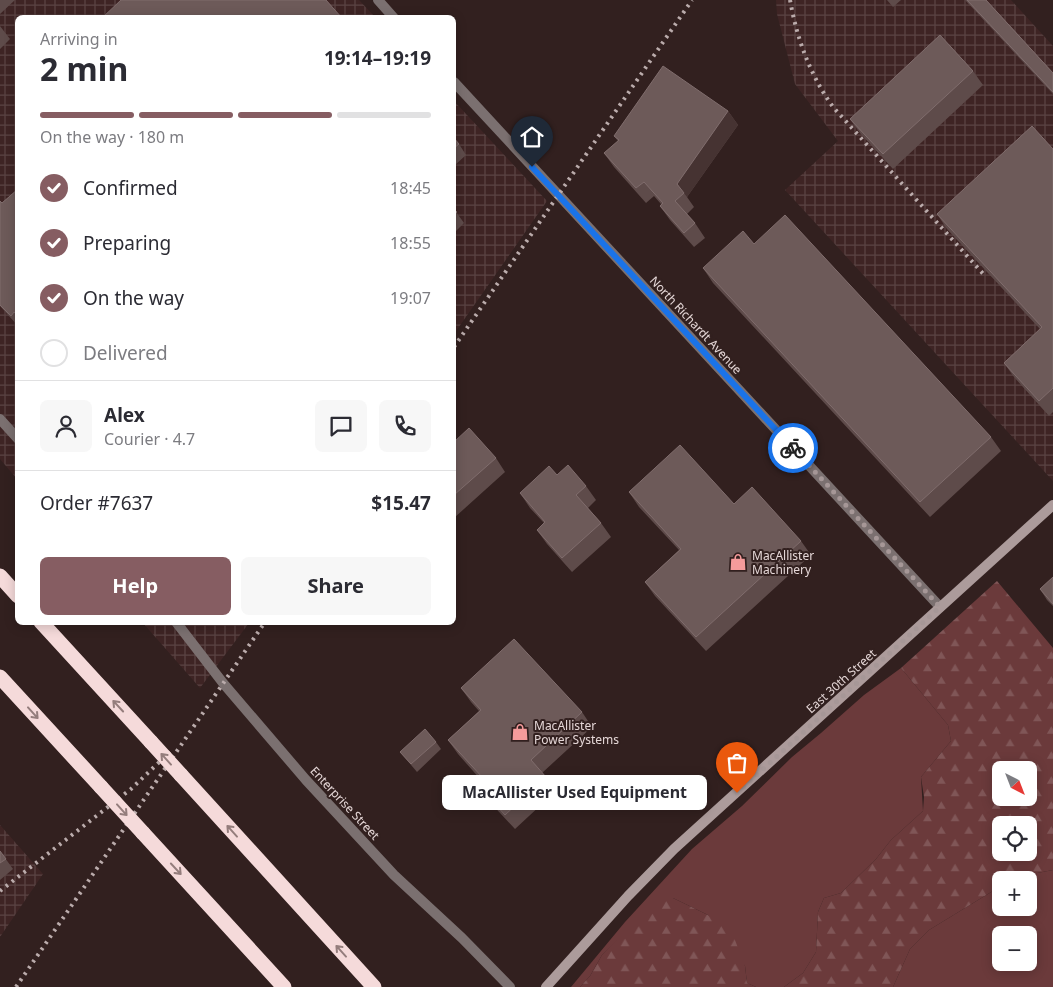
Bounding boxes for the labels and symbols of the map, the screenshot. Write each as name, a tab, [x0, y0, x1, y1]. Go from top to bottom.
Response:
pin	[511, 116, 553, 167]
street label: North Richardt Avenue	[646, 272, 746, 378]
courier	[768, 423, 818, 473]
place label: MacAllister Machinery	[752, 547, 814, 578]
shop icon: MacAllister Machinery	[728, 552, 748, 572]
street label: East 30th Street	[802, 645, 880, 717]
one-way arrow	[112, 700, 124, 713]
one-way arrow	[27, 707, 39, 720]
place label: MacAllister Power Systems	[534, 717, 619, 748]
shop icon: MacAllister Power Systems	[510, 722, 530, 742]
pin	[716, 742, 758, 793]
one-way arrow	[160, 752, 172, 765]
north arrow	[992, 761, 1038, 806]
street label: Enterprise Street	[306, 763, 384, 844]
callout: MacAllister Used Equipment	[442, 776, 707, 810]
one-way arrow	[116, 804, 128, 817]
one-way arrow	[226, 824, 238, 837]
one-way arrow	[170, 862, 182, 875]
one-way arrow	[335, 944, 347, 957]

